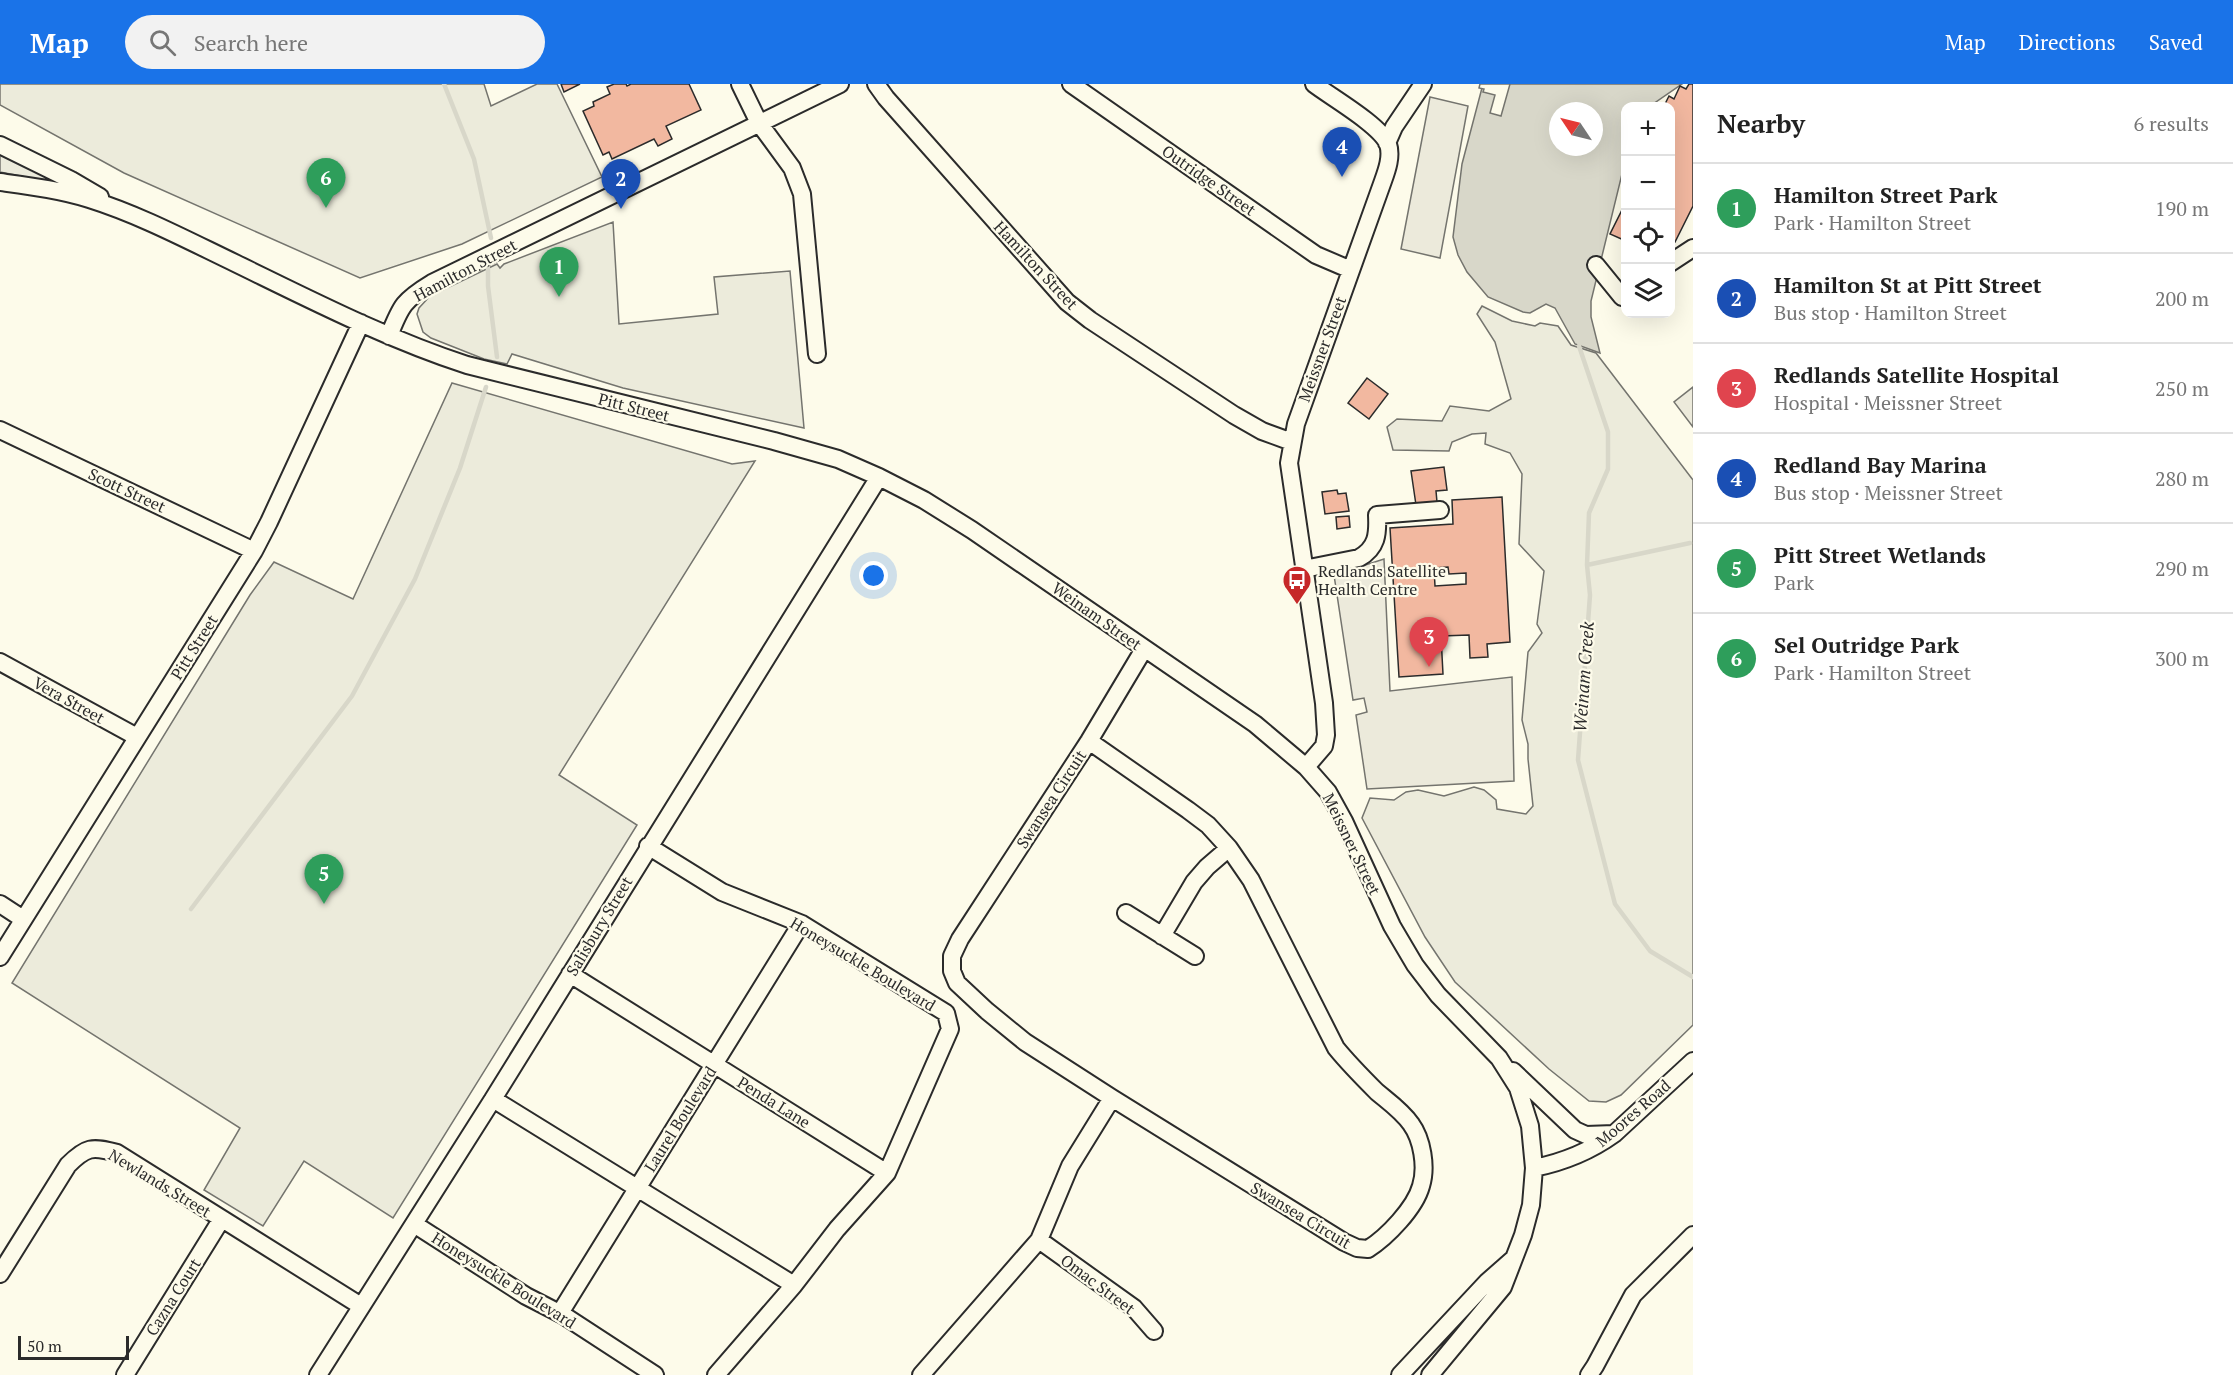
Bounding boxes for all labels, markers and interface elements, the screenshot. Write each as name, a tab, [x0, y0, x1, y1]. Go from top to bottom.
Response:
search box	[125, 15, 545, 69]
text: Map	[30, 24, 89, 61]
icon: search	[146, 26, 179, 59]
text: Search here	[194, 28, 308, 57]
text: Map	[1945, 28, 1986, 56]
text: Directions	[2019, 28, 2116, 56]
text: Saved	[2149, 28, 2203, 56]
north arrow	[1549, 102, 1603, 156]
map controls	[1621, 102, 1675, 318]
button: +	[1621, 102, 1675, 156]
text: Nearby	[1717, 106, 1805, 140]
text: 6 results	[2134, 110, 2209, 137]
pin: 4	[1322, 128, 1362, 177]
street label: Outridge Street	[1158, 139, 1260, 221]
button: −	[1621, 156, 1675, 210]
pin: 6	[306, 158, 346, 208]
pin: 2	[602, 160, 640, 209]
text: Hamilton Street Park	[1774, 180, 1997, 209]
text: 1	[1731, 195, 1742, 222]
text: 190 m	[2155, 195, 2209, 222]
text: Park · Hamilton Street	[1774, 209, 1971, 236]
button: locate	[1621, 210, 1675, 264]
street label: Hamilton Street	[989, 216, 1083, 314]
street label: Hamilton Street	[409, 233, 521, 306]
pin: 1	[540, 248, 578, 297]
button: layers	[1621, 264, 1675, 318]
text: Hamilton St at Pitt Street	[1774, 270, 2042, 299]
text: 2	[1731, 285, 1742, 312]
text: 200 m	[2155, 285, 2209, 312]
street label: Meissner Street	[1293, 293, 1351, 405]
text: Bus stop · Hamilton Street	[1774, 299, 2007, 326]
text: Redlands Satellite Hospital	[1774, 360, 2059, 389]
text: 3	[1731, 375, 1742, 402]
text: 250 m	[2155, 375, 2209, 402]
street label: Pitt Street	[596, 388, 672, 426]
text: Hospital · Meissner Street	[1774, 389, 2002, 416]
text: Redland Bay Marina	[1774, 450, 1987, 479]
street label: Scott Street	[85, 463, 169, 518]
text: 4	[1731, 465, 1742, 492]
text: 280 m	[2155, 465, 2209, 492]
text: Bus stop · Meissner Street	[1774, 479, 2003, 506]
text: Pitt Street Wetlands	[1774, 540, 1986, 569]
text: 5	[1731, 555, 1742, 582]
text: 290 m	[2155, 555, 2209, 582]
place label: Redlands Satellite Health Centre	[1318, 560, 1446, 600]
your location	[859, 561, 888, 590]
bus stop icon: Redlands Satellite Health Centre	[1281, 564, 1313, 606]
text: Park	[1774, 569, 1814, 596]
street label: Weinam Street	[1048, 577, 1146, 655]
street label: Pitt Street	[165, 610, 223, 684]
pin: 3	[1410, 618, 1448, 667]
water label: Weinam Creek	[1567, 620, 1599, 733]
text: Sel Outridge Park	[1774, 630, 1959, 659]
text: 6	[1731, 645, 1742, 672]
text: 300 m	[2155, 645, 2209, 672]
text: Park · Hamilton Street	[1774, 659, 1971, 686]
street label: Vera Street	[29, 671, 109, 729]
street label: Swansea Circuit	[1011, 745, 1091, 853]
street label: Meissner Street	[1318, 789, 1386, 899]
pin: 5	[304, 854, 344, 904]
street label: Salisbury Street	[561, 872, 637, 980]
street label: Honeysuckle Boulevard	[786, 912, 940, 1016]
street label: Laurel Boulevard	[639, 1062, 721, 1176]
street label: Penda Lane	[733, 1071, 815, 1133]
street label: Moores Road	[1591, 1074, 1675, 1152]
street label: Newlands Street	[105, 1144, 216, 1222]
street label: Swansea Circuit	[1247, 1176, 1355, 1254]
street label: Honeysuckle Boulevard	[428, 1227, 580, 1333]
street label: Omac Street	[1056, 1249, 1140, 1319]
street label: Cazna Court	[140, 1254, 206, 1340]
scale bar	[18, 1333, 129, 1360]
text: 50 m	[27, 1335, 62, 1357]

